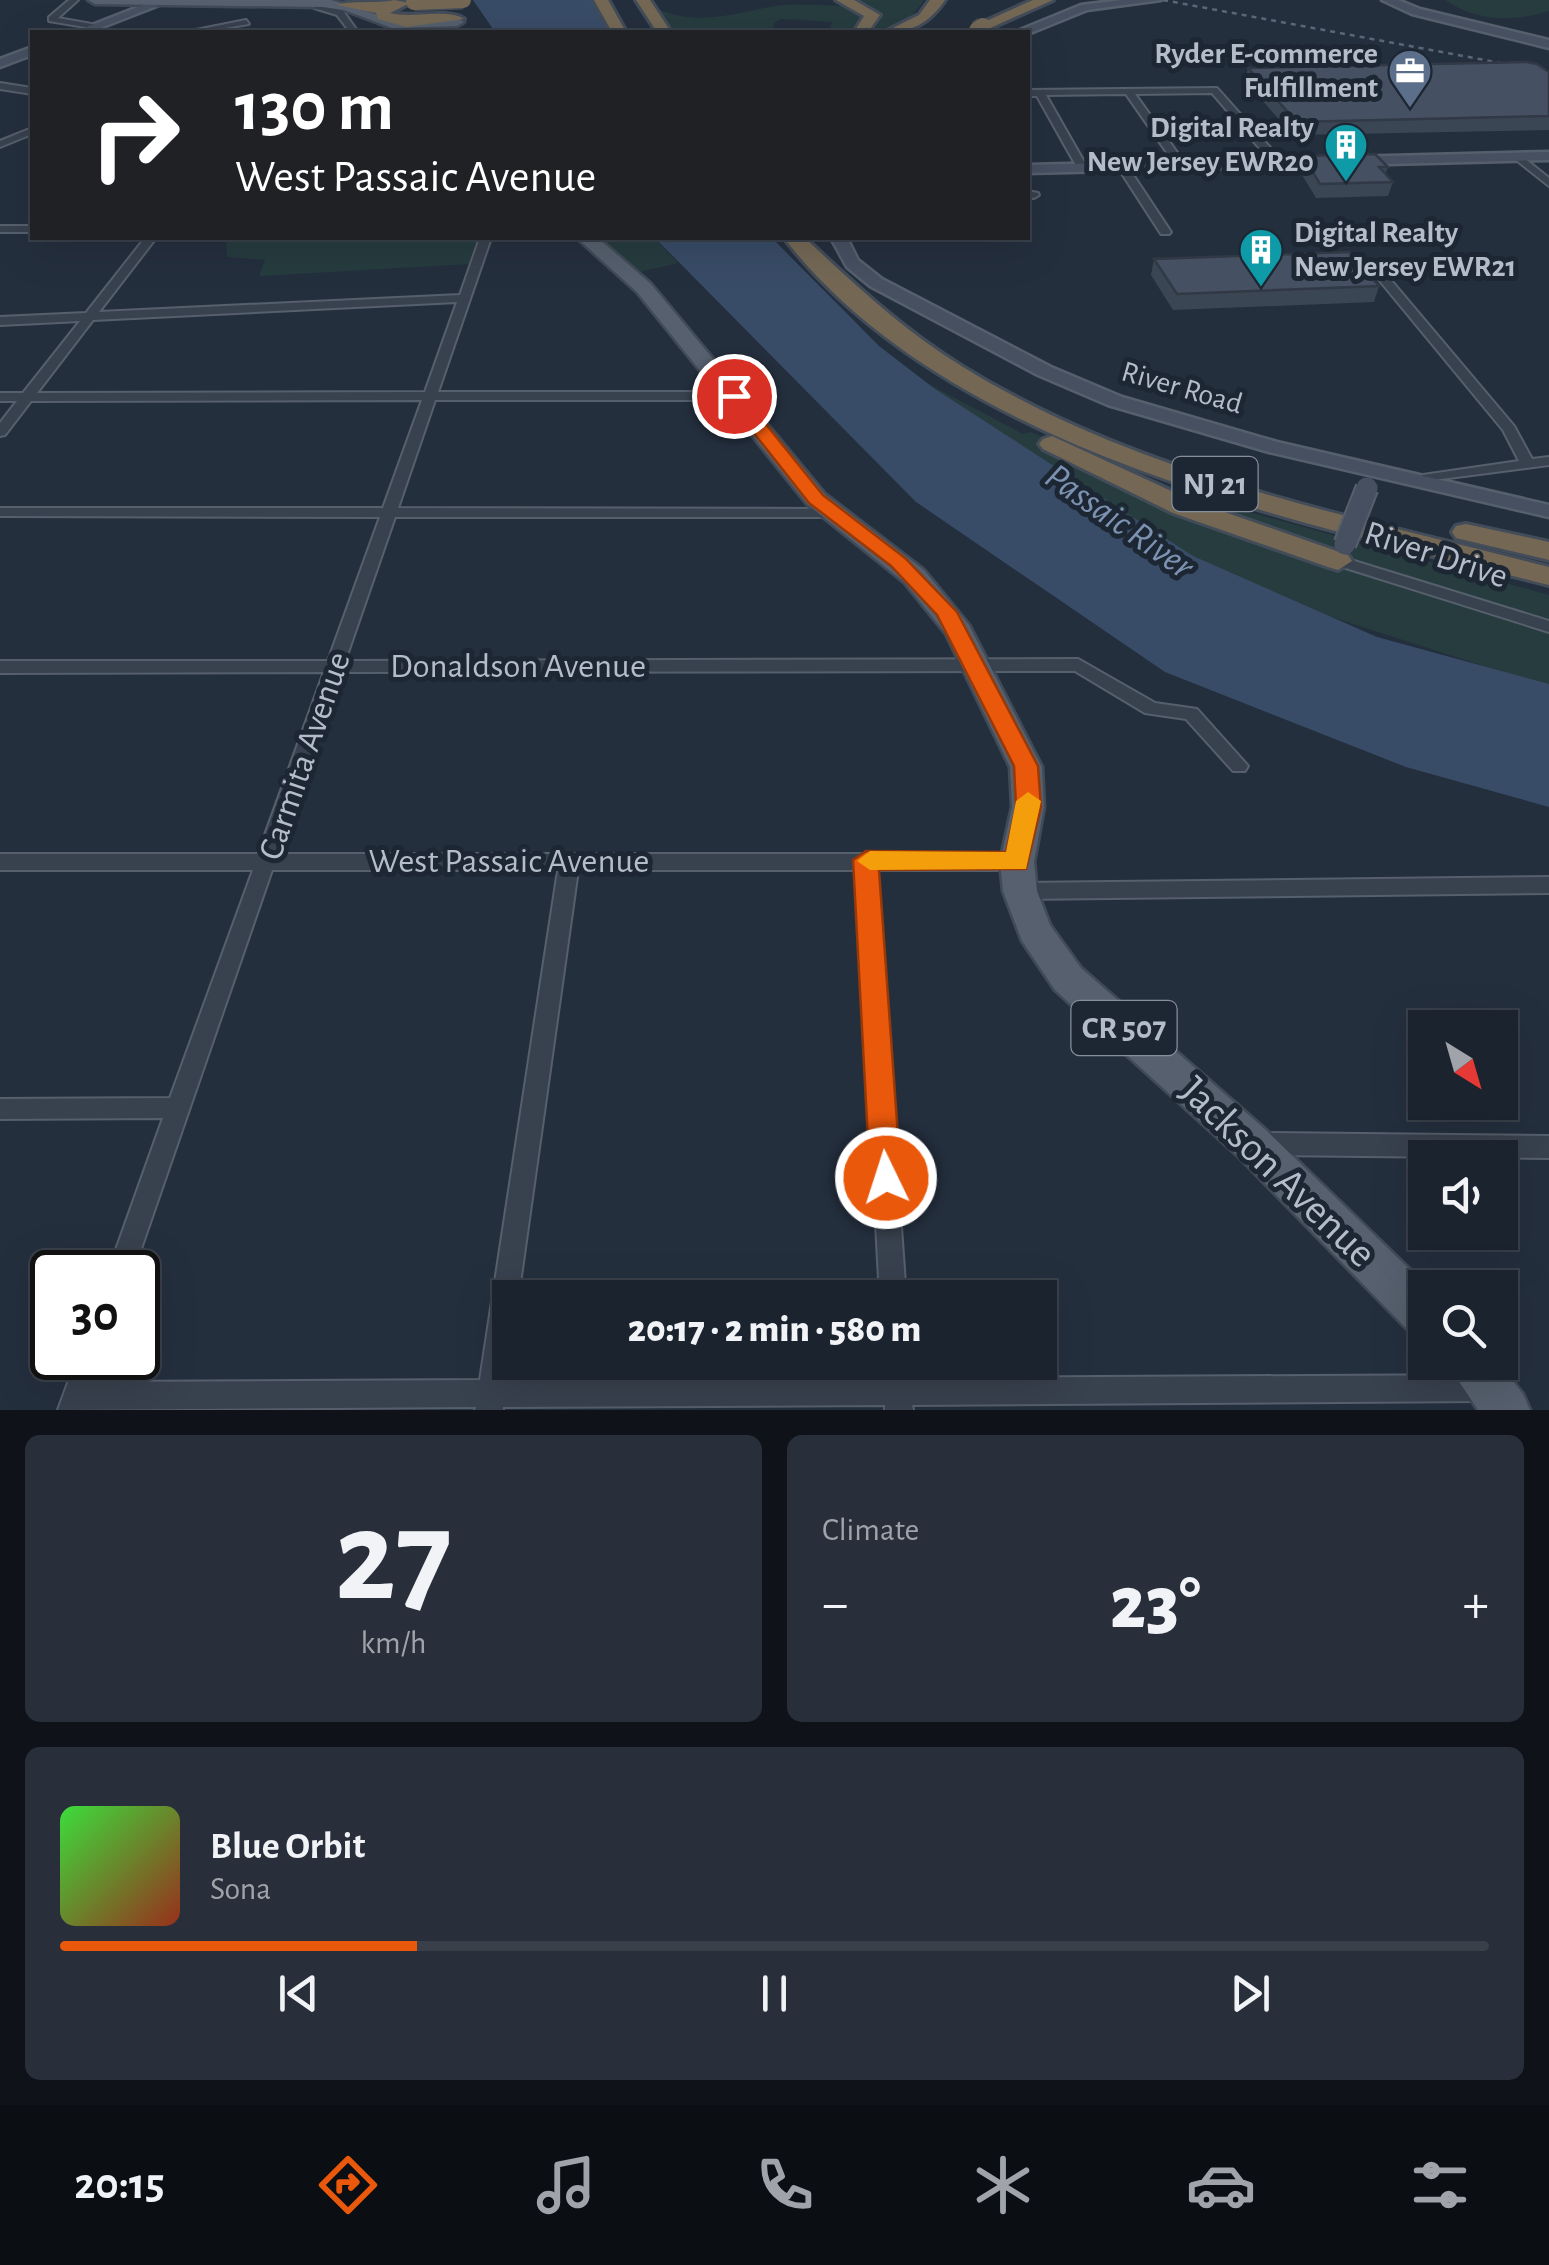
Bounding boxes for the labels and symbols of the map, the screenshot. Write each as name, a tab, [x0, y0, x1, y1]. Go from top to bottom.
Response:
place label: Ryder E-commerce Fulfillment	[1154, 39, 1378, 103]
office icon: Ryder E-commerce Fulfillment	[1387, 48, 1433, 109]
place label: Digital Realty New Jersey EWR20	[1087, 113, 1315, 177]
building icon: Digital Realty New Jersey EWR20	[1323, 122, 1369, 183]
place label: Digital Realty New Jersey EWR21	[1294, 218, 1516, 282]
building icon: Digital Realty New Jersey EWR21	[1238, 227, 1284, 288]
pin	[692, 354, 777, 439]
street label: River Road	[1118, 356, 1246, 420]
water label: Passaic River	[1038, 457, 1201, 588]
road number: NJ 21	[1172, 457, 1258, 511]
street label: River Drive	[1360, 515, 1512, 595]
street label: Carmita Avenue	[253, 648, 357, 864]
street label: Donaldson Avenue	[390, 649, 646, 684]
street label: West Passaic Avenue	[368, 844, 650, 879]
road number: CR 507	[1072, 1001, 1176, 1055]
north arrow	[1408, 1010, 1518, 1120]
street label: Jackson Avenue	[1172, 1069, 1384, 1275]
position arrow	[834, 1126, 938, 1230]
speed limit sign: 30	[30, 1250, 160, 1380]

